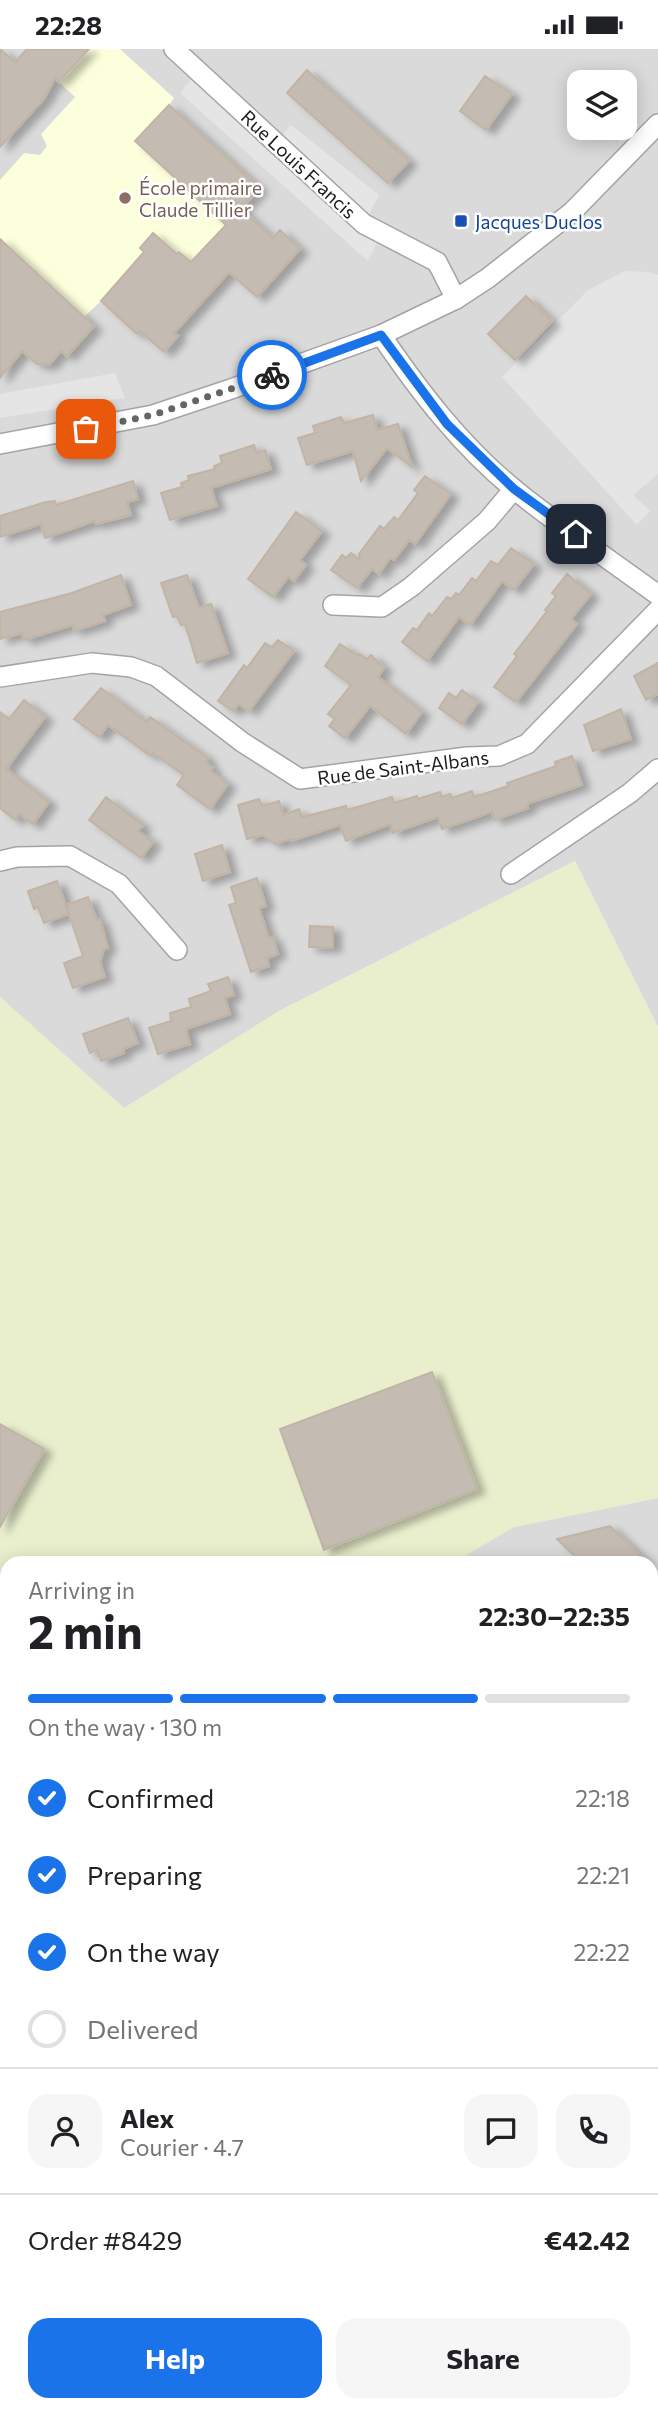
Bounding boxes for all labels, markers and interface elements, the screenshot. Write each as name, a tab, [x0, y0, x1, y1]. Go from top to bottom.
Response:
text: 22:28	[35, 9, 102, 40]
map controls	[567, 70, 637, 140]
button: layers	[567, 70, 637, 140]
street label: Rue Louis Francis	[237, 105, 361, 223]
place label: École primaire Claude Tillier	[139, 176, 262, 221]
marker: École primaire Claude Tillier	[117, 190, 133, 206]
place label: Jacques Duclos	[475, 210, 603, 233]
marker: Jacques Duclos	[453, 213, 469, 229]
courier	[237, 340, 307, 410]
icon: bike	[253, 356, 291, 394]
pin	[56, 399, 116, 459]
icon: bag	[67, 410, 105, 448]
pin	[546, 504, 606, 564]
icon: home	[557, 515, 595, 553]
street label: Rue de Saint-Albans	[316, 745, 490, 789]
text: Arriving in	[28, 1576, 135, 1604]
text: 22:30–22:35	[478, 1600, 630, 1631]
text: 2 min	[28, 1602, 143, 1658]
text: On the way · 130 m	[28, 1713, 222, 1741]
icon: check	[28, 1779, 66, 1817]
text: Confirmed	[87, 1782, 214, 1813]
text: 22:18	[575, 1784, 630, 1812]
icon: check	[28, 1856, 66, 1894]
text: Preparing	[87, 1859, 202, 1890]
text: 22:21	[576, 1861, 630, 1889]
icon: check	[28, 1933, 66, 1971]
text: On the way	[87, 1936, 220, 1967]
text: 22:22	[574, 1938, 630, 1966]
text: Delivered	[87, 2013, 198, 2044]
button: person	[28, 2094, 102, 2168]
button: chat	[464, 2094, 538, 2168]
button: phone	[556, 2094, 630, 2168]
text: Alex	[120, 2102, 174, 2133]
text: Courier · 4.7	[120, 2133, 244, 2161]
text: Order #8429	[28, 2224, 182, 2255]
text: €42.42	[544, 2224, 630, 2255]
button: Help	[28, 2318, 322, 2398]
button: Share	[336, 2318, 630, 2398]

